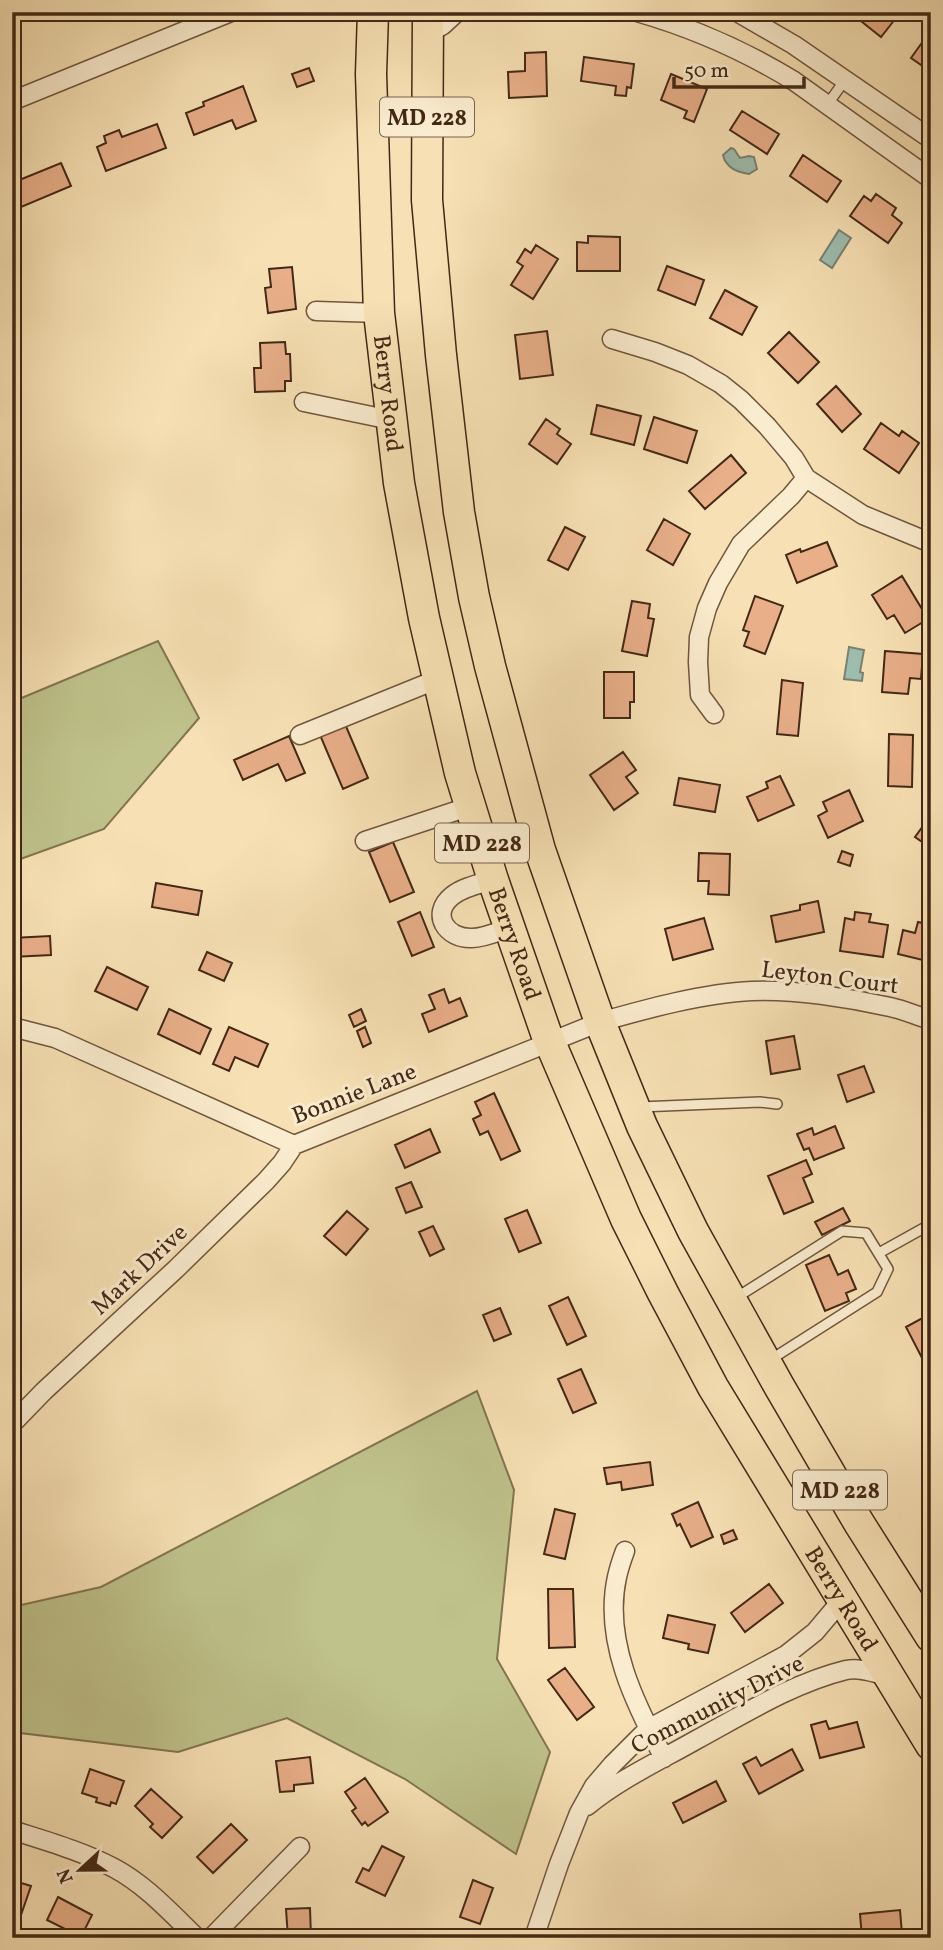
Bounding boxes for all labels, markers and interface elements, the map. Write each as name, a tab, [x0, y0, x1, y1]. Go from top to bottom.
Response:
scale bar	[674, 46, 803, 90]
text: 50 m	[684, 57, 729, 86]
road number: MD 228	[380, 98, 474, 136]
street label: Berry Road	[363, 333, 410, 454]
road number: MD 228	[435, 824, 529, 862]
street label: Berry Road	[478, 883, 548, 1005]
street label: Leyton Court	[759, 954, 900, 1004]
street label: Bonnie Lane	[288, 1056, 422, 1134]
street label: Mark Drive	[85, 1217, 196, 1324]
road number: MD 228	[793, 1470, 887, 1510]
street label: Berry Road	[795, 1540, 885, 1659]
street label: Community Drive	[625, 1647, 810, 1764]
north arrow	[46, 1834, 116, 1904]
text: N	[51, 1864, 81, 1887]

